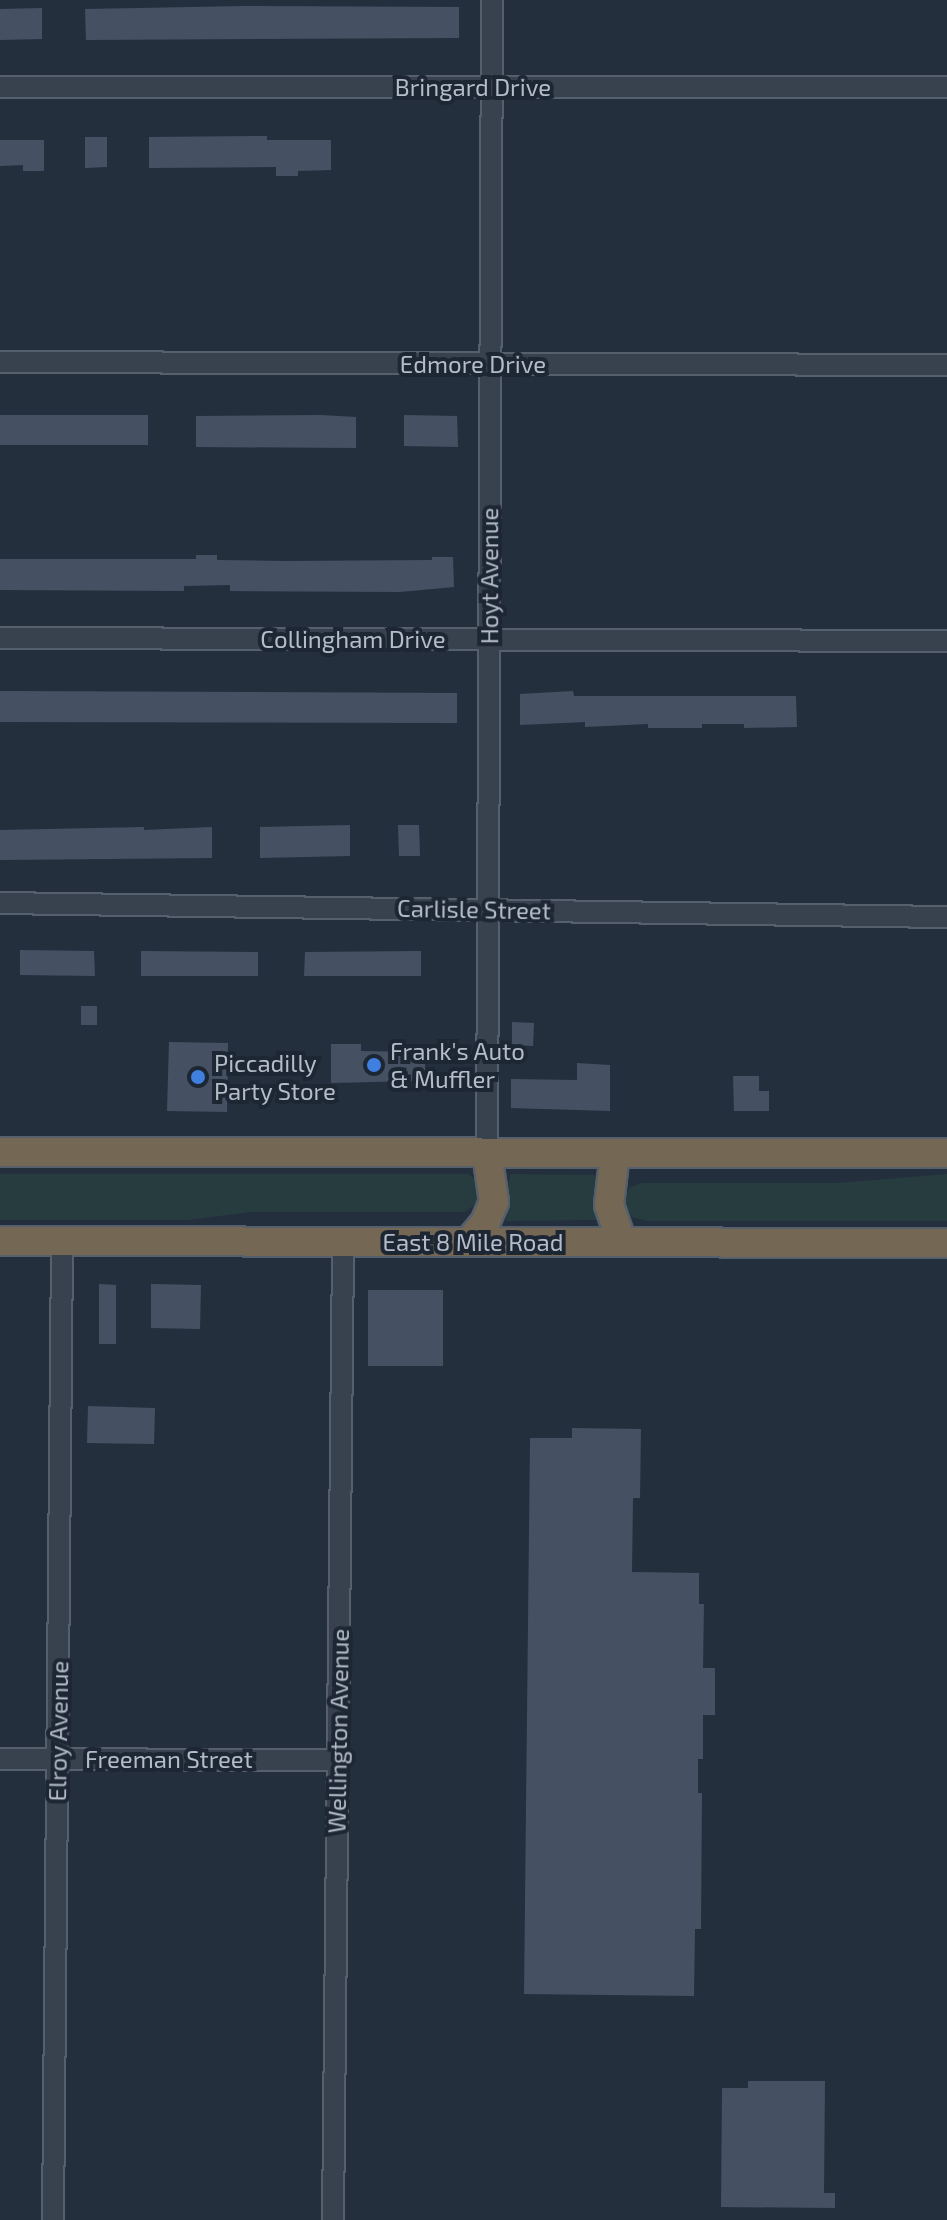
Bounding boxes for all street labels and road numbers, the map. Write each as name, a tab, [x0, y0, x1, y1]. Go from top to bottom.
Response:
street label: Bringard Drive	[395, 73, 551, 101]
street label: Edmore Drive	[400, 350, 546, 378]
street label: Hoyt Avenue	[475, 507, 503, 645]
street label: Collingham Drive	[260, 625, 446, 653]
street label: Carlisle Street	[397, 893, 551, 925]
street label: East 8 Mile Road	[383, 1228, 563, 1256]
street label: Wellington Avenue	[322, 1628, 354, 1834]
street label: Elroy Avenue	[42, 1660, 74, 1802]
street label: Freeman Street	[85, 1745, 253, 1773]

